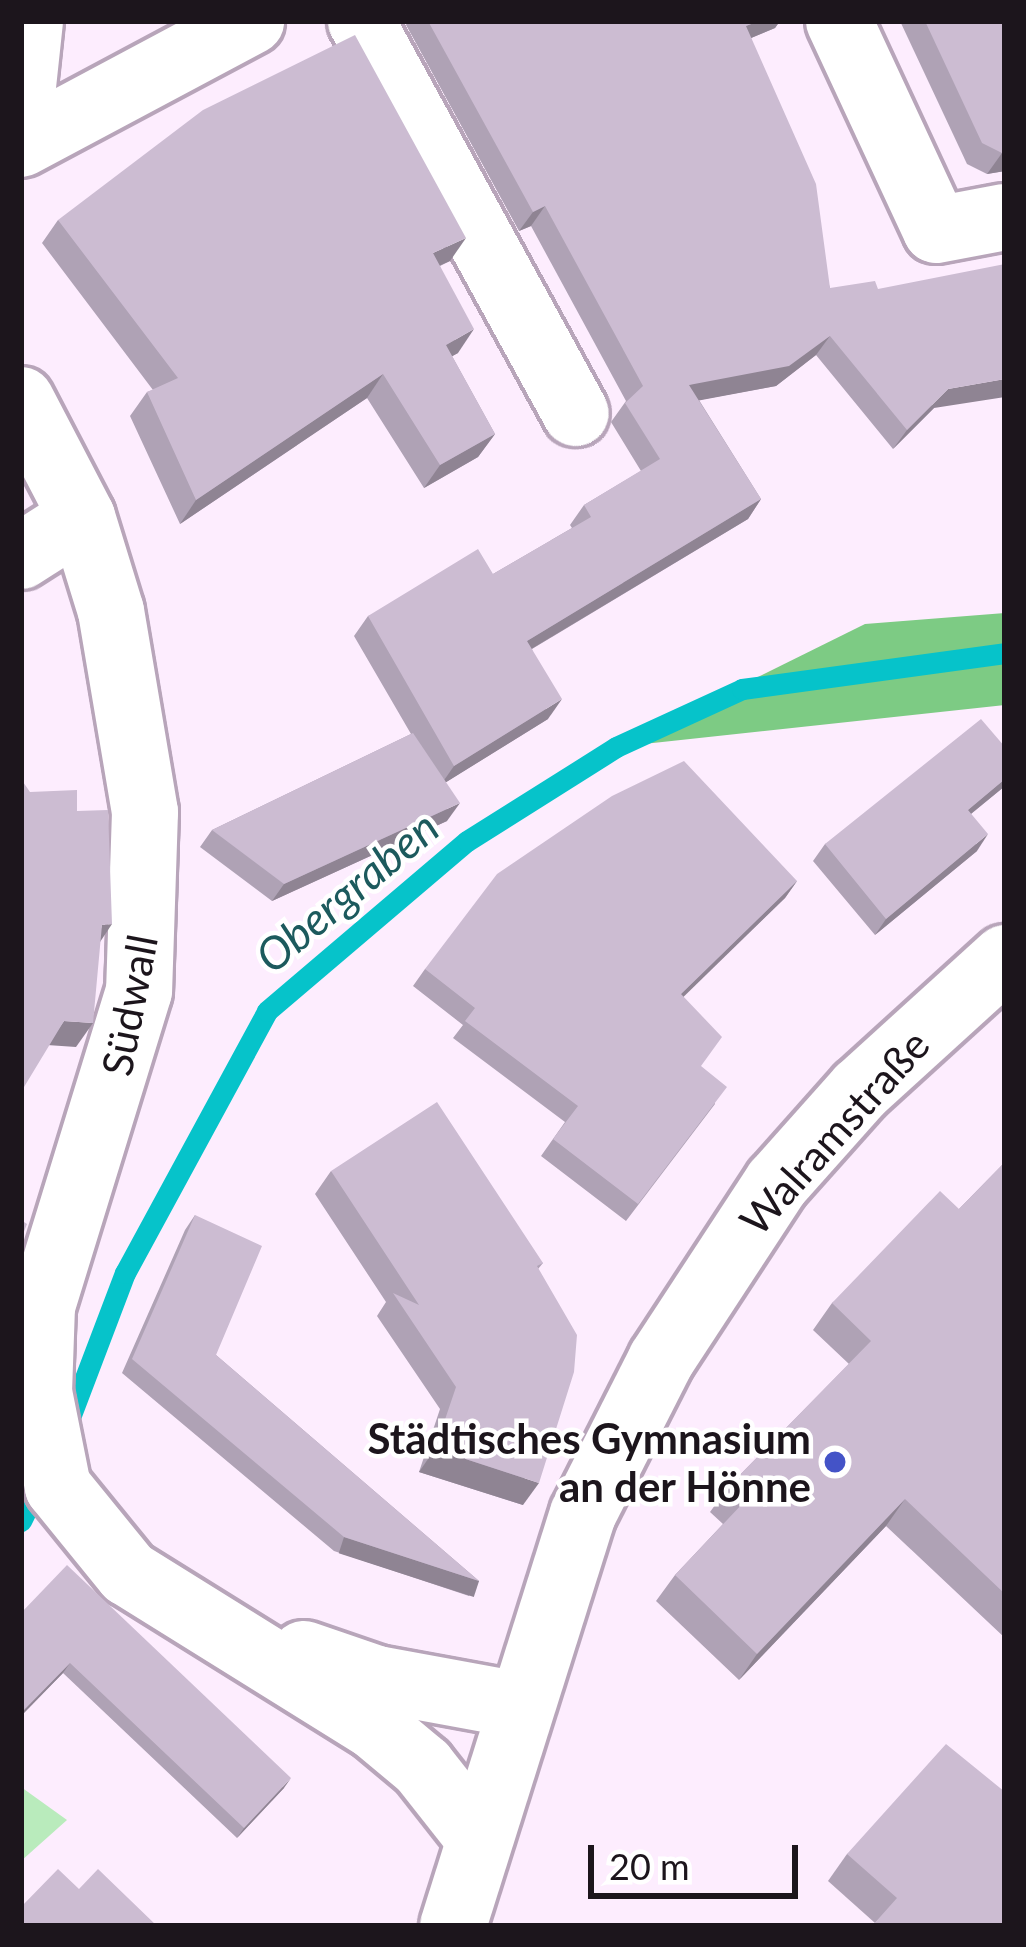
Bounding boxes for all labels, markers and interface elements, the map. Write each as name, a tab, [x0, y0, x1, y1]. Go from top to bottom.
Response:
water label: Obergraben	[245, 800, 449, 984]
street label: Südwall	[91, 930, 167, 1080]
street label: Walramstraße	[729, 1019, 939, 1245]
place label: Städtisches Gymnasium an der Hönne	[368, 1413, 811, 1512]
marker: Städtisches Gymnasium an der Hönne	[822, 1449, 848, 1475]
scale bar	[594, 1821, 804, 1895]
text: 20 m	[609, 1844, 690, 1888]

